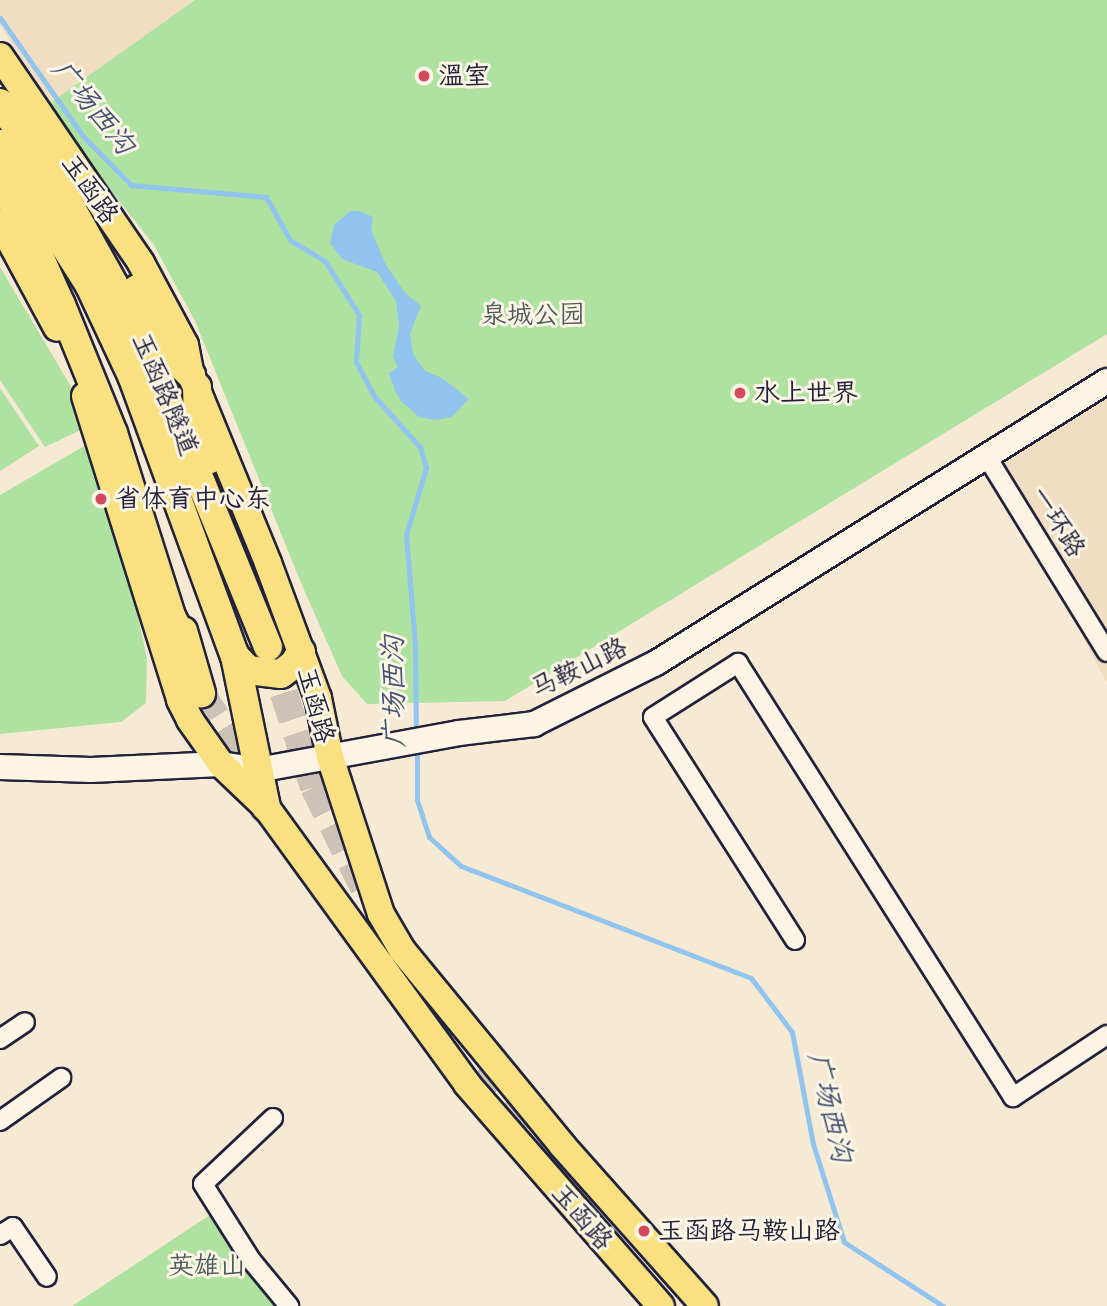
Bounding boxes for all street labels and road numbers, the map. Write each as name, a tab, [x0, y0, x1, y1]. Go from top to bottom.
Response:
street label: 玉函路	[55, 148, 125, 230]
street label: 玉函路隧道	[125, 328, 205, 460]
street label: 一环路	[1024, 481, 1092, 563]
street label: 马鞍山路	[525, 631, 633, 705]
street label: 玉函路	[291, 663, 341, 747]
street label: 玉函路	[545, 1177, 619, 1257]

